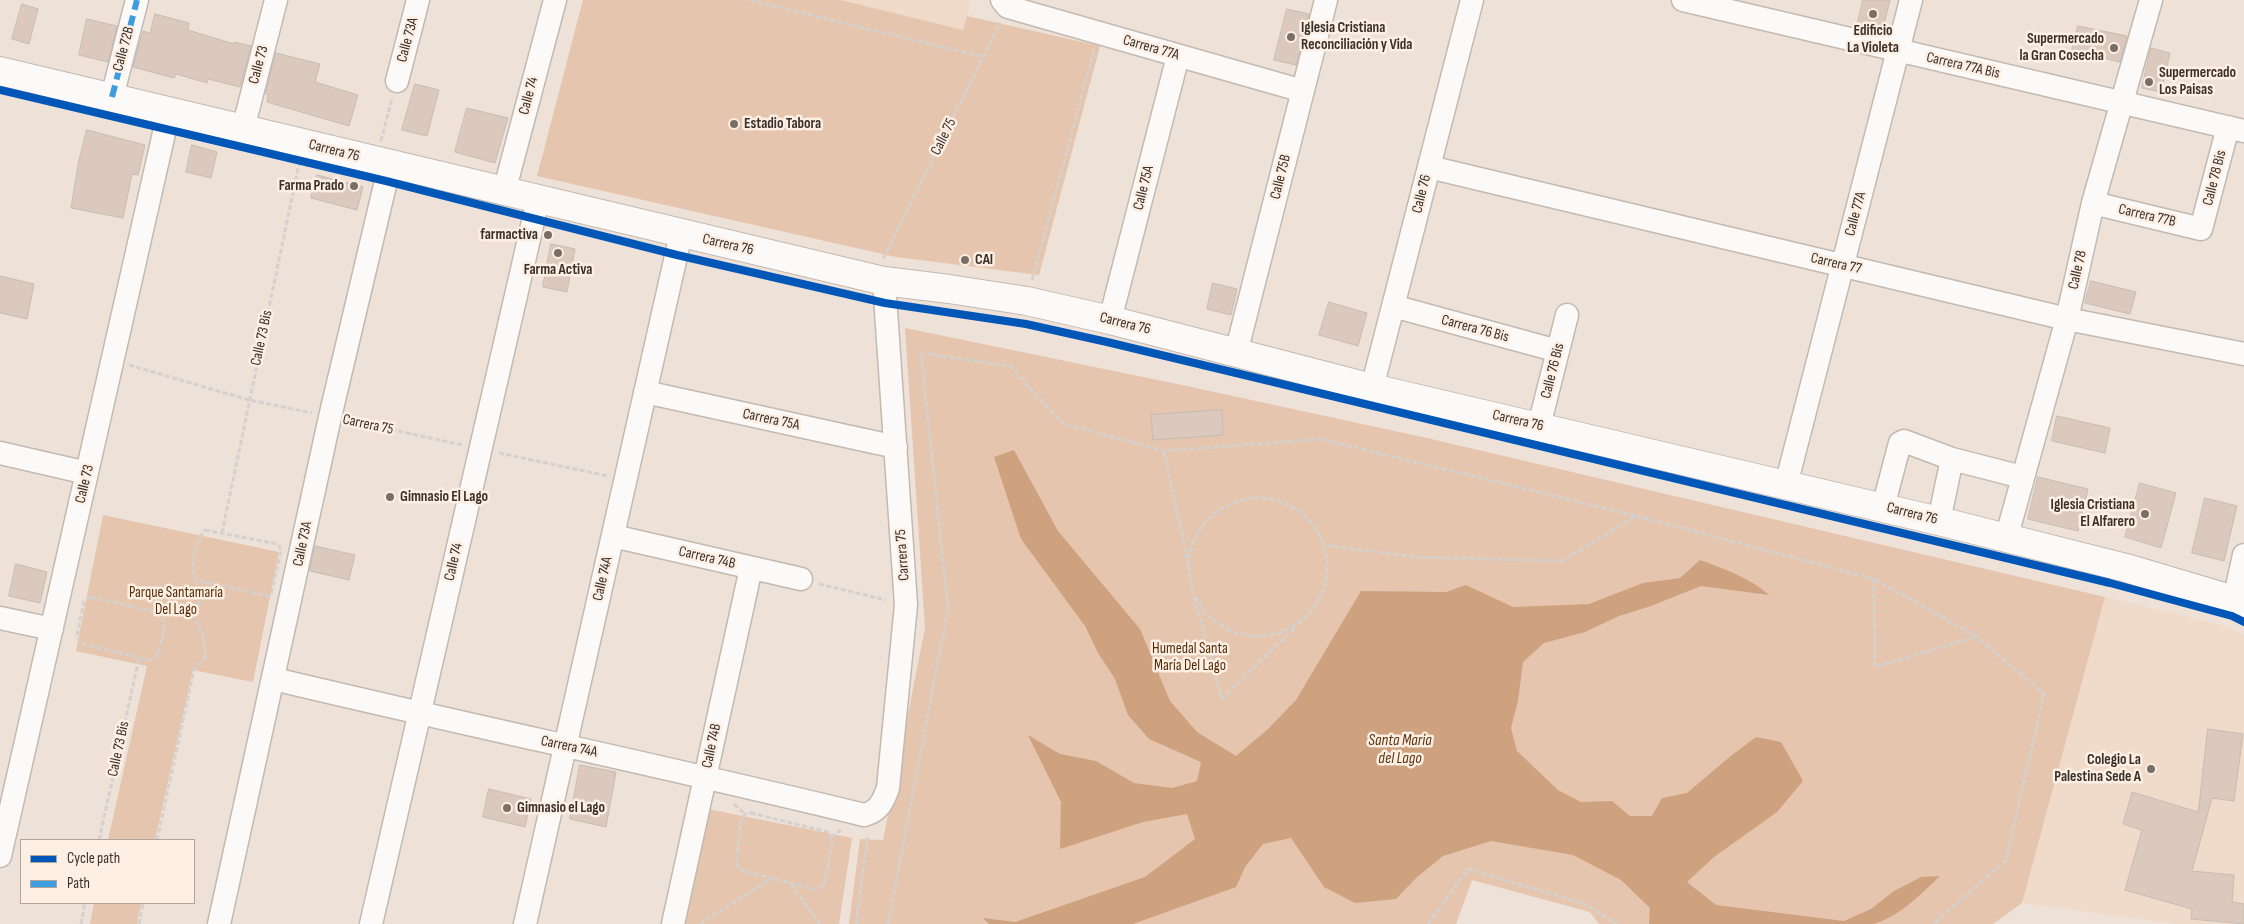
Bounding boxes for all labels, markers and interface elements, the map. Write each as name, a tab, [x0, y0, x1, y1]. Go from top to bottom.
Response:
marker: Edificio La Violeta	[1867, 8, 1879, 20]
street label: Calle 73A	[393, 16, 423, 64]
place label: Iglesia Cristiana Reconciliación y Vida	[1301, 19, 1412, 54]
place label: Edificio La Violeta	[1847, 22, 1899, 57]
street label: Calle 72B	[109, 25, 139, 73]
place label: Supermercado la Gran Cosecha	[2020, 30, 2104, 65]
street label: Carrera 77A	[1121, 31, 1181, 65]
marker: Iglesia Cristiana Reconciliación y Vida	[1285, 31, 1297, 43]
marker: Supermercado la Gran Cosecha	[2108, 42, 2120, 54]
street label: Calle 73	[245, 44, 273, 86]
street label: Carrera 77A Bis	[1925, 49, 2001, 83]
place label: Supermercado Los Paisas	[2159, 64, 2236, 99]
street label: Calle 74	[515, 75, 543, 117]
marker: Supermercado Los Paisas	[2143, 76, 2155, 88]
place label: Estadio Tabora	[744, 115, 821, 133]
street label: Calle 75	[927, 116, 961, 158]
marker: Estadio Tabora	[728, 118, 740, 130]
street label: Carrera 76	[307, 136, 361, 166]
street label: Calle 78 Bis	[2199, 148, 2231, 208]
street label: Calle 75B	[1267, 153, 1295, 201]
street label: Calle 75A	[1130, 164, 1158, 212]
street label: Calle 76	[1409, 173, 1435, 215]
place label: Farma Prado	[279, 177, 344, 195]
marker: Farma Prado	[348, 180, 360, 192]
street label: Calle 77A	[1841, 190, 1871, 238]
street label: Carrera 77B	[2117, 201, 2177, 231]
place label: farmactiva	[480, 226, 538, 244]
marker: farmactiva	[542, 229, 554, 241]
street label: Carrera 76	[701, 230, 755, 260]
marker: Farma Activa	[552, 247, 564, 259]
street label: Carrera 77	[1809, 249, 1863, 279]
street label: Calle 78	[2065, 249, 2091, 291]
place label: CAI	[975, 251, 993, 269]
marker: CAI	[959, 254, 971, 266]
place label: Farma Activa	[524, 261, 592, 279]
street label: Calle 73 Bis	[247, 309, 277, 367]
street label: Carrera 76	[1098, 309, 1152, 339]
street label: Carrera 76 Bis	[1439, 311, 1511, 347]
street label: Calle 76 Bis	[1537, 341, 1569, 401]
street label: Carrera 75A	[741, 405, 801, 435]
street label: Carrera 76	[1491, 406, 1545, 436]
street label: Carrera 75	[341, 411, 395, 439]
street label: Calle 73	[72, 463, 98, 505]
place label: Gimnasio El Lago	[400, 488, 488, 506]
marker: Gimnasio El Lago	[384, 491, 396, 503]
place label: Iglesia Cristiana El Alfarero	[2051, 496, 2135, 531]
street label: Carrera 76	[1885, 499, 1939, 529]
marker: Iglesia Cristiana El Alfarero	[2139, 508, 2151, 520]
street label: Calle 73A	[289, 520, 317, 568]
street label: Carrera 75	[892, 529, 914, 581]
street label: Calle 74	[441, 541, 467, 583]
street label: Carrera 74B	[677, 543, 737, 573]
street label: Calle 74A	[589, 555, 617, 603]
park label: Parque Santamaría Del Lago	[129, 584, 223, 619]
park label: Humedal Santa María Del Lago	[1152, 640, 1228, 675]
street label: Calle 73 Bis	[104, 720, 134, 778]
street label: Calle 74B	[699, 722, 725, 770]
water label: Santa Maria del Lago	[1368, 731, 1432, 769]
street label: Carrera 74A	[539, 732, 599, 762]
place label: Colegio La Palestina Sede A	[2054, 751, 2141, 786]
marker: Colegio La Palestina Sede A	[2145, 763, 2157, 775]
place label: Gimnasio el Lago	[517, 799, 605, 817]
marker: Gimnasio el Lago	[501, 802, 513, 814]
legend	[20, 839, 195, 904]
text: Cycle path	[67, 849, 120, 868]
text: Path	[67, 874, 90, 893]

